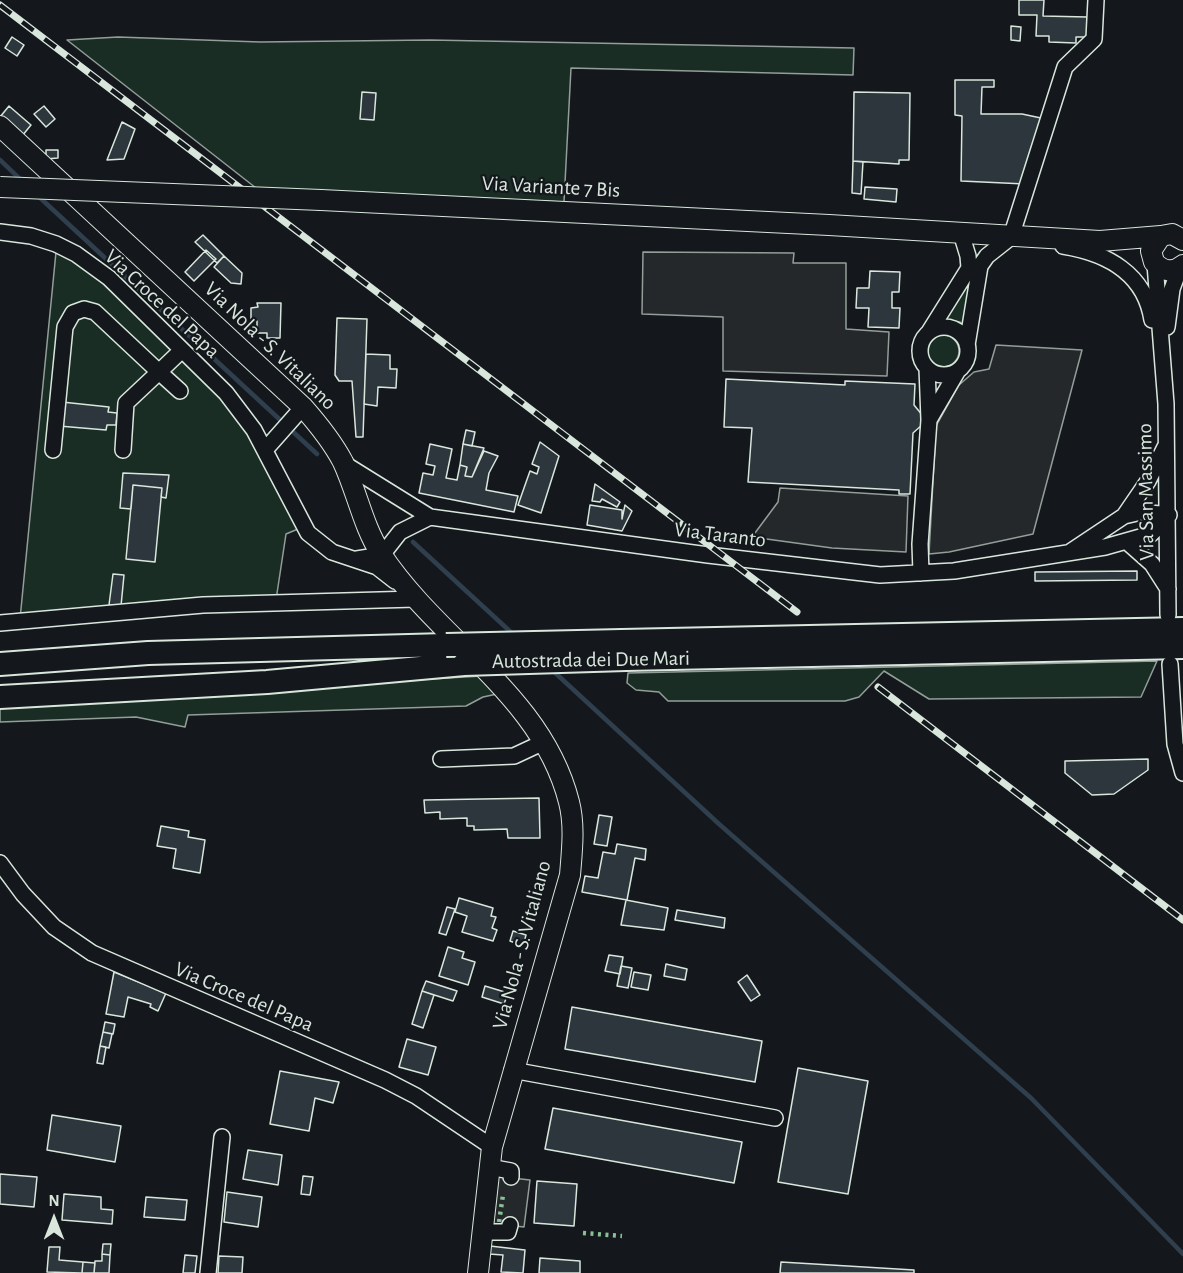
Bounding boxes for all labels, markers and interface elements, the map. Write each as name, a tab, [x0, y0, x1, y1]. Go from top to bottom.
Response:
street label: Via Variante 7 Bis	[481, 171, 621, 203]
street label: Via Croce del Papa	[99, 244, 225, 364]
street label: Via Nola - S. Vitaliano	[199, 277, 341, 415]
street label: Via San Massimo	[1132, 423, 1160, 561]
street label: Via Taranto	[673, 517, 767, 553]
street label: Autostrada dei Due Mari	[492, 646, 690, 674]
street label: Via Nola - S. Vitaliano	[487, 858, 557, 1032]
street label: Via Croce del Papa	[171, 956, 317, 1038]
north arrow	[24, 1189, 84, 1249]
text: N	[48, 1193, 60, 1209]

